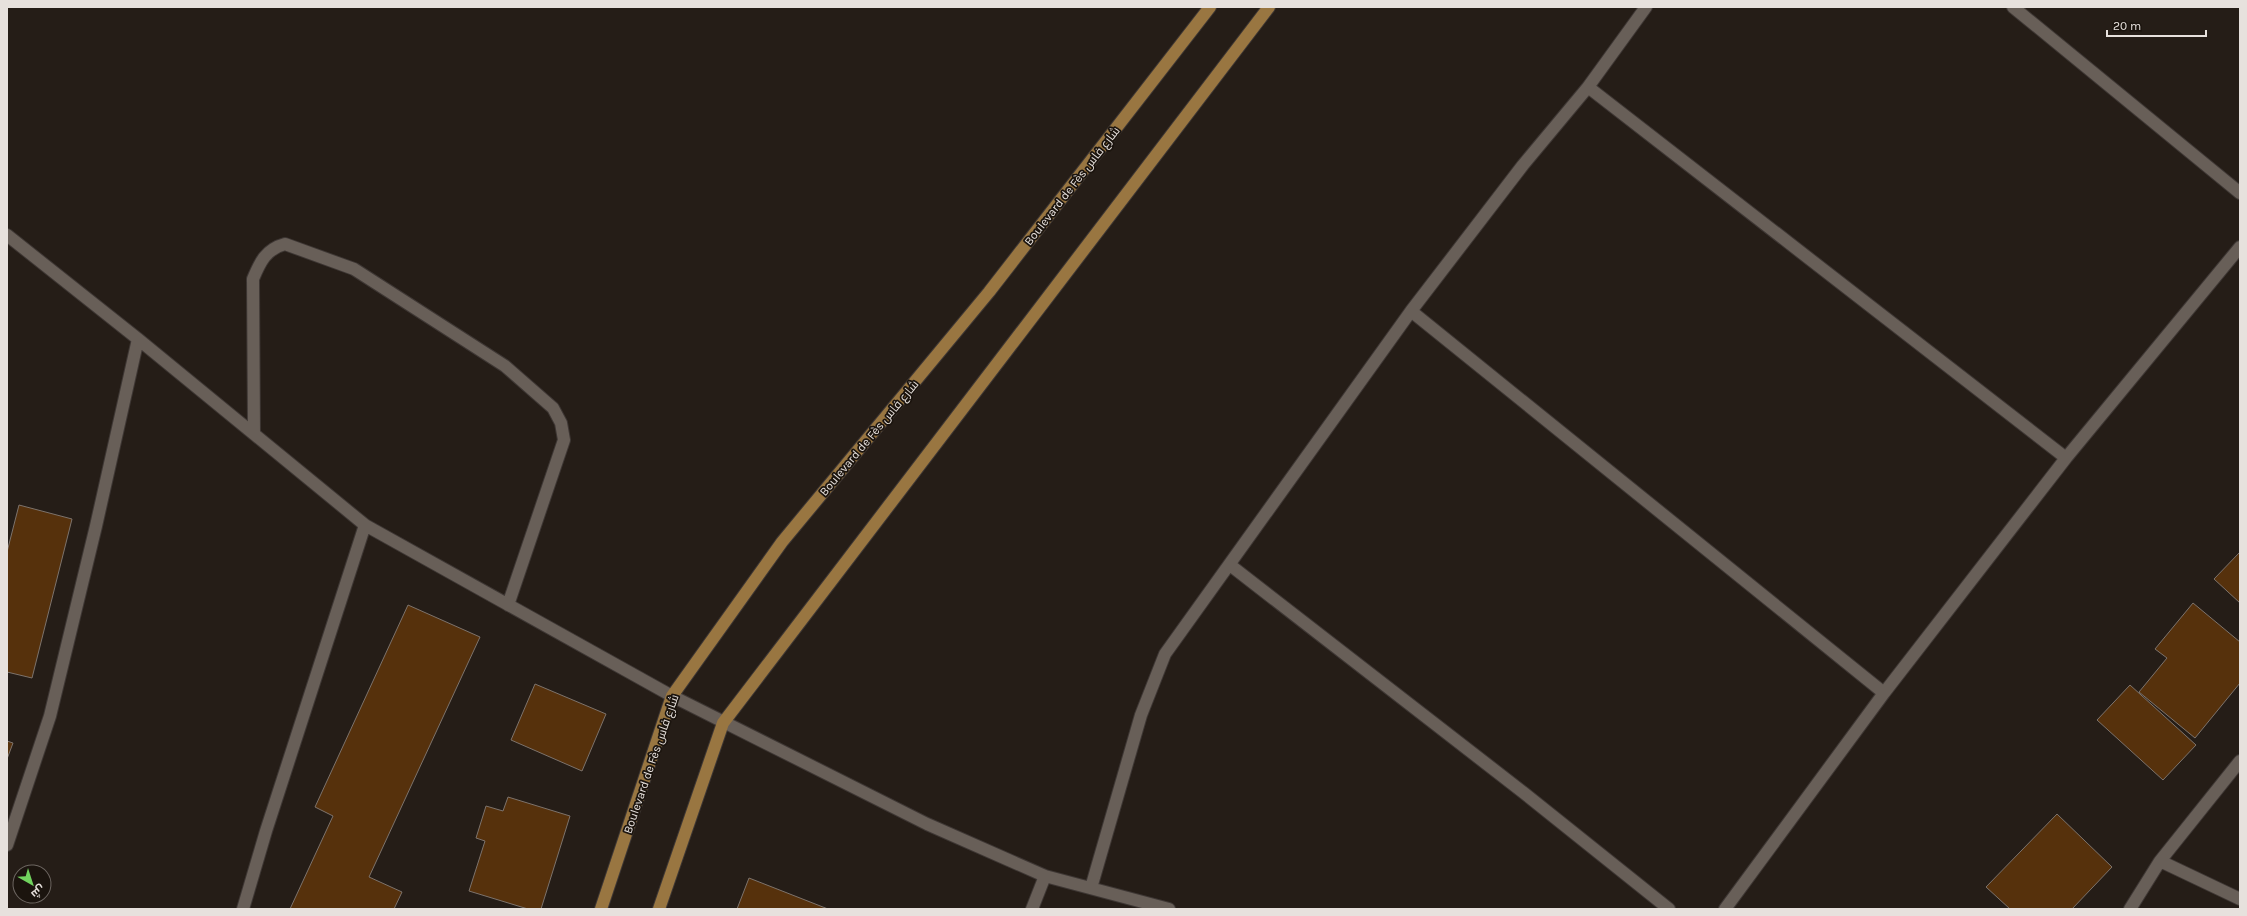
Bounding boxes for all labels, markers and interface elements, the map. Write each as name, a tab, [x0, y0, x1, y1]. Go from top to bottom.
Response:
scale bar	[2107, 12, 2206, 38]
text: 20 m	[2113, 19, 2141, 33]
street label: Boulevard de Fès شارع فاس	[1021, 124, 1123, 249]
street label: Boulevard de Fès شارع فاس	[817, 377, 922, 499]
street label: Boulevard de Fès شارع فاس	[621, 692, 682, 836]
north arrow	[12, 864, 52, 904]
text: ش	[28, 882, 48, 901]

